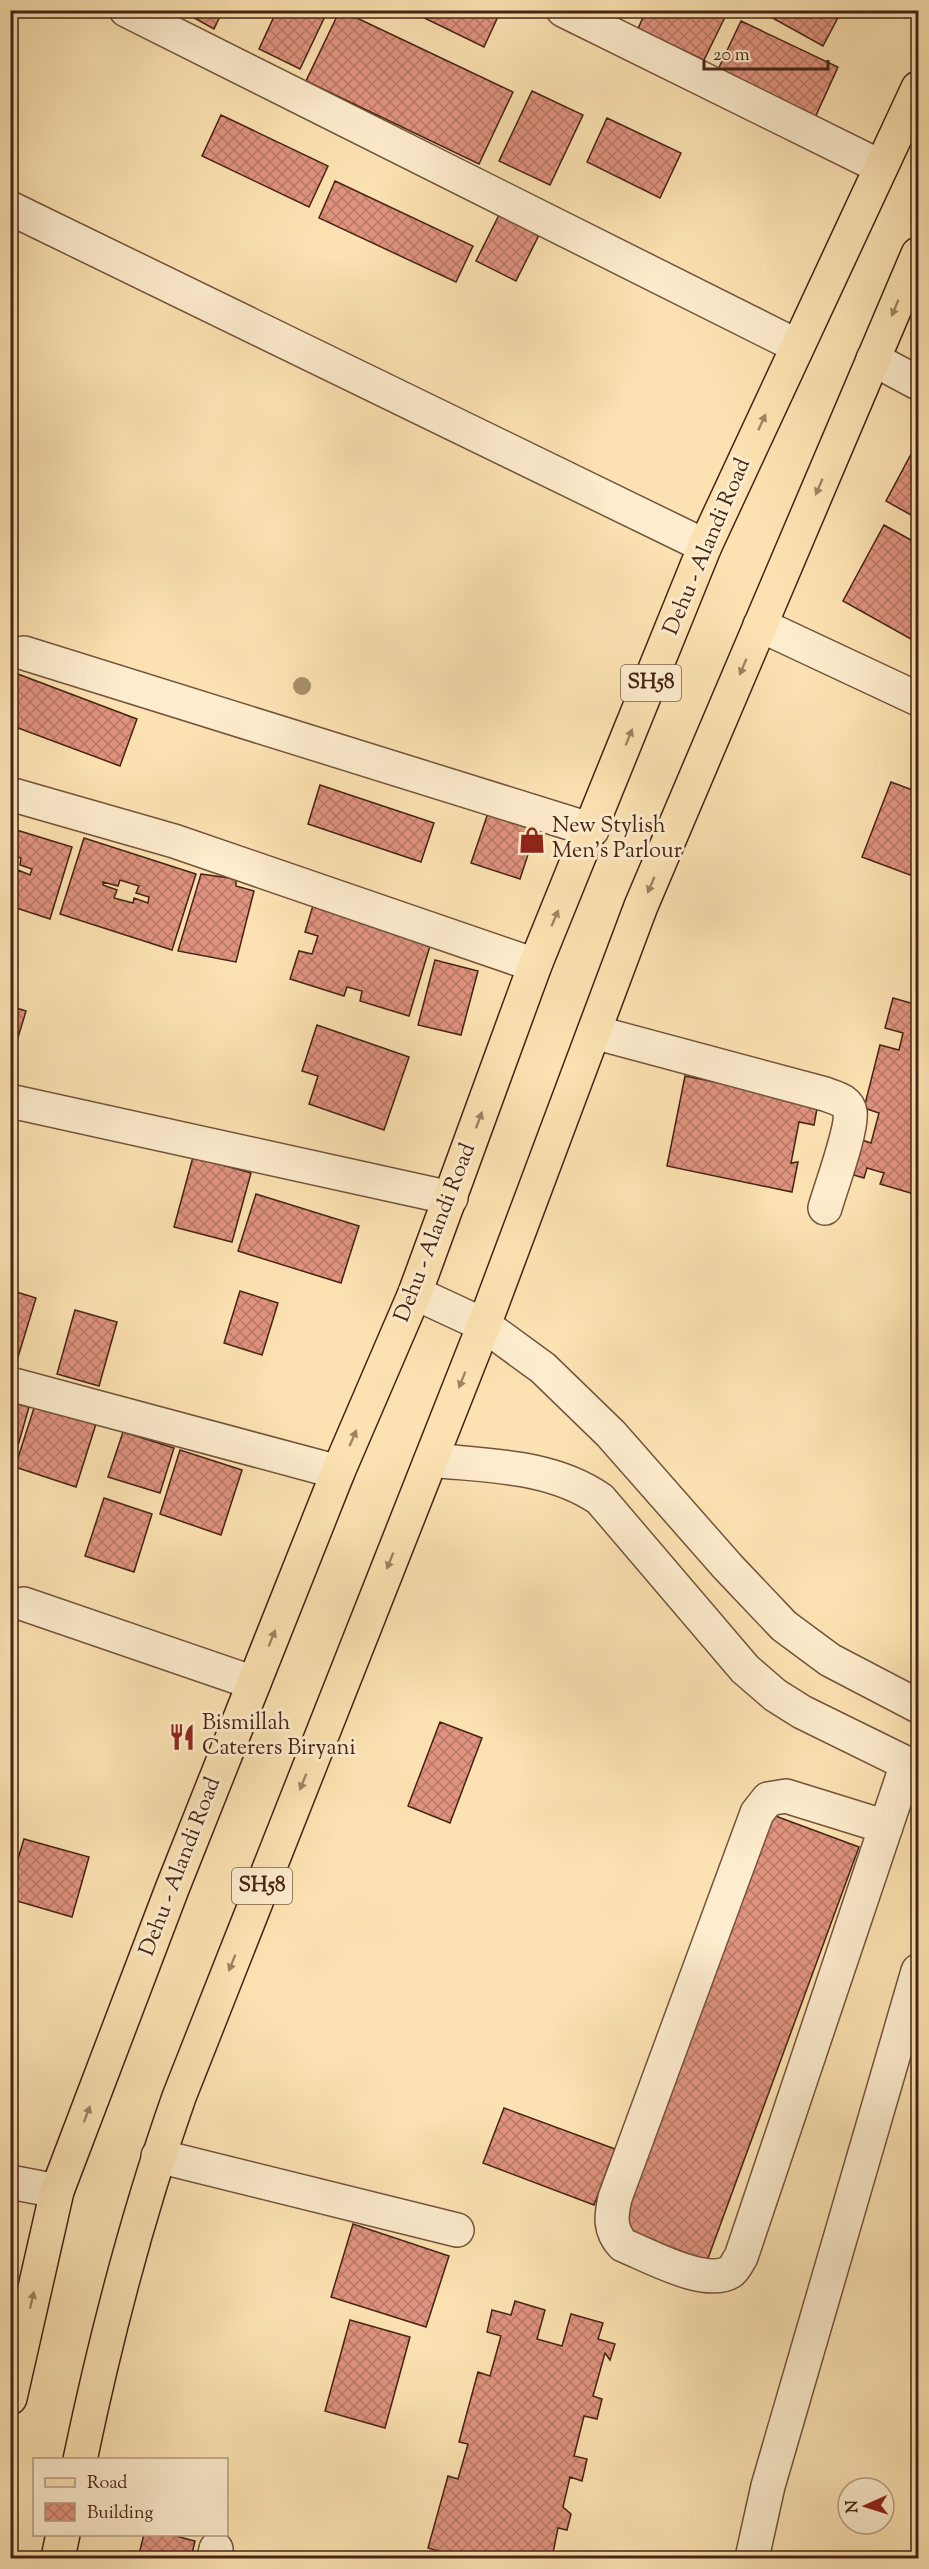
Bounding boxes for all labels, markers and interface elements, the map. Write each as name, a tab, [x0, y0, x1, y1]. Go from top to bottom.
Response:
scale bar	[704, 33, 828, 71]
text: 20 m	[713, 43, 750, 69]
one-way arrow	[891, 299, 900, 316]
one-way arrow	[757, 414, 766, 431]
street label: Dehu - Alandi Road	[656, 454, 760, 640]
one-way arrow	[814, 478, 823, 496]
one-way arrow	[738, 658, 748, 676]
road number: SH58	[621, 665, 681, 701]
one-way arrow	[624, 728, 634, 746]
place label: New Stylish Men's Parlour	[552, 811, 682, 868]
shop icon: New Stylish Men's Parlour	[517, 825, 547, 855]
one-way arrow	[645, 876, 655, 894]
one-way arrow	[550, 908, 560, 926]
one-way arrow	[475, 1111, 484, 1129]
street label: Dehu - Alandi Road	[387, 1139, 485, 1327]
one-way arrow	[457, 1371, 466, 1389]
one-way arrow	[349, 1429, 358, 1447]
one-way arrow	[385, 1552, 395, 1570]
one-way arrow	[267, 1629, 277, 1647]
place label: Bismillah Caterers Biryani	[202, 1708, 356, 1765]
restaurant icon: Bismillah Caterers Biryani	[167, 1722, 197, 1752]
street label: Dehu - Alandi Road	[132, 1773, 230, 1961]
one-way arrow	[298, 1773, 308, 1791]
road number: SH58	[232, 1868, 292, 1904]
one-way arrow	[226, 1954, 236, 1972]
one-way arrow	[82, 2104, 92, 2122]
one-way arrow	[28, 2291, 37, 2310]
legend	[33, 2458, 228, 2536]
text: Road	[87, 2471, 127, 2497]
north arrow	[836, 2476, 896, 2536]
text: N	[842, 2499, 865, 2514]
text: Building	[87, 2501, 153, 2527]

